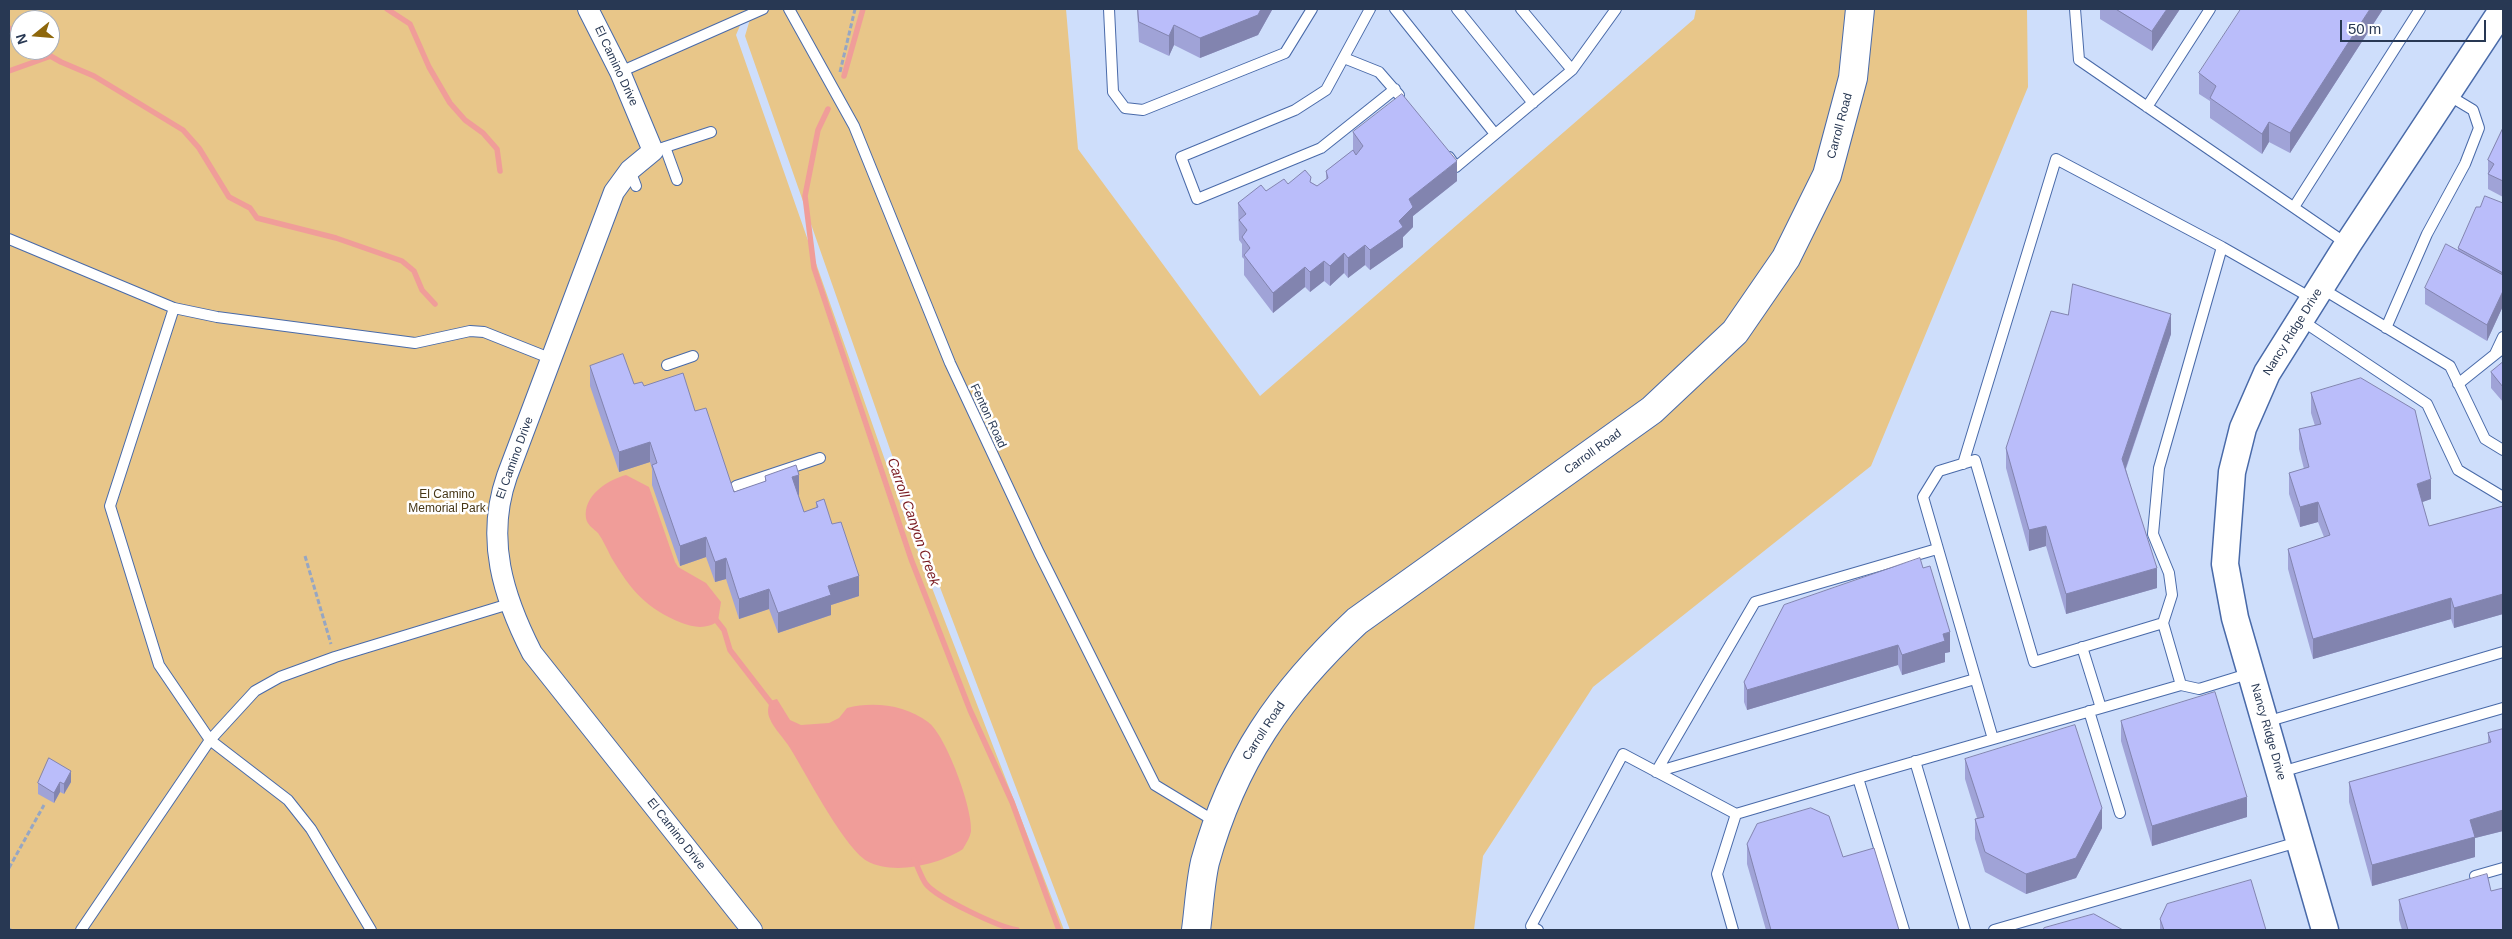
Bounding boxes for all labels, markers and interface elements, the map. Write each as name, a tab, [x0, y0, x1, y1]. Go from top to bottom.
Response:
north arrow	[10, 10, 60, 60]
scale bar	[2342, 10, 2488, 42]
text: 50 m	[2348, 20, 2381, 37]
street label: El Camino Drive	[591, 24, 641, 108]
text: N	[12, 32, 31, 46]
street label: Carroll Road	[1824, 92, 1856, 160]
street label: Nancy Ridge Drive	[2260, 286, 2326, 378]
street label: Fenton Road	[967, 382, 1009, 450]
street label: El Camino Drive	[493, 415, 537, 501]
street label: Carroll Road	[1562, 426, 1624, 478]
water label: Carroll Canyon Creek	[883, 456, 943, 588]
park label: El Camino Memorial Park	[408, 488, 486, 516]
street label: Nancy Ridge Drive	[2247, 682, 2289, 782]
street label: Carroll Road	[1240, 699, 1288, 763]
street label: El Camino Drive	[644, 795, 708, 873]

